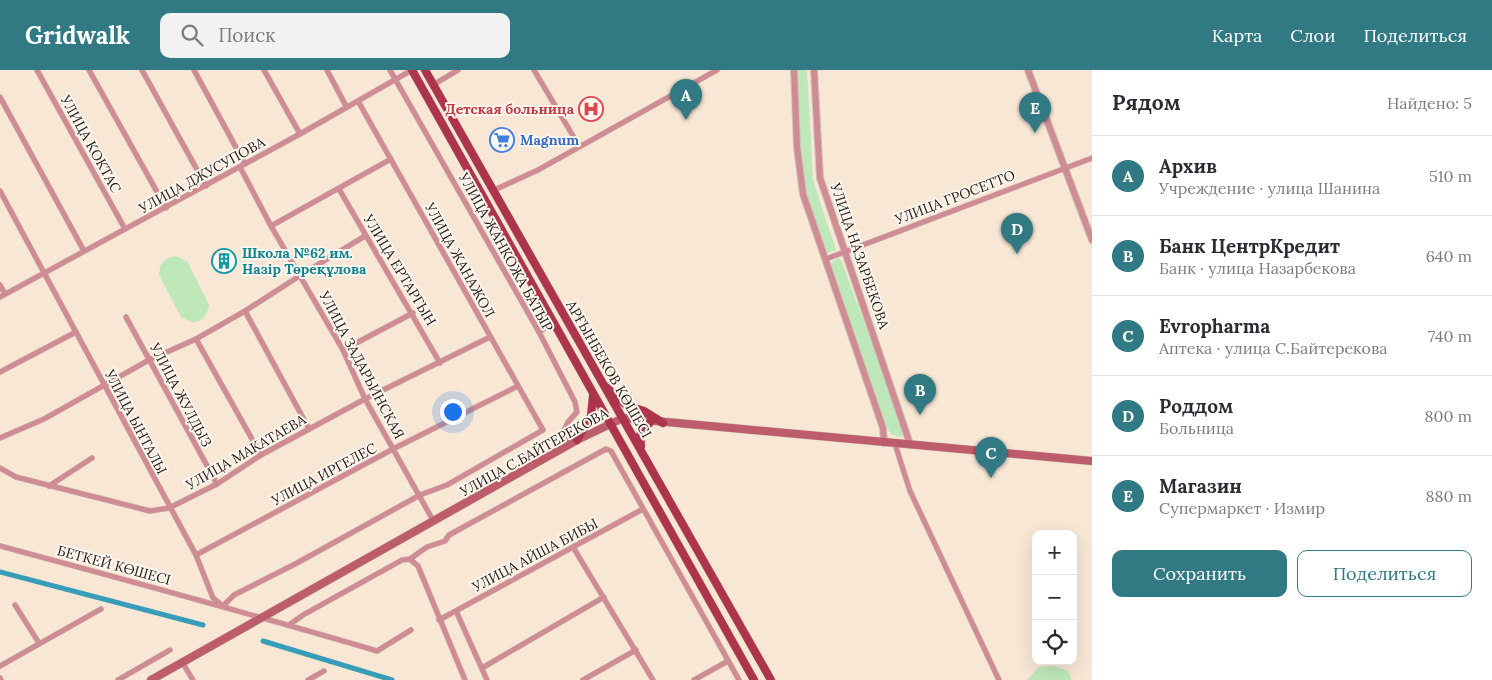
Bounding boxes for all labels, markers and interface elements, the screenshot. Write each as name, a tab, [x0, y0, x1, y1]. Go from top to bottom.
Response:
search box	[160, 13, 510, 58]
text: Gridwalk	[25, 20, 130, 51]
icon: search	[178, 21, 206, 49]
text: Поиск	[218, 23, 276, 47]
text: Карта	[1212, 24, 1262, 47]
text: Слои	[1290, 24, 1335, 47]
text: Поделиться	[1363, 24, 1467, 47]
pin: A	[670, 79, 702, 120]
text: Рядом	[1112, 89, 1181, 116]
street label: УЛИЦА КОКТАС	[56, 91, 125, 196]
pin: E	[1019, 92, 1051, 133]
text: Найдено: 5	[1387, 93, 1472, 113]
hospital icon: Детская больница	[578, 96, 604, 122]
place label: Детская больница	[445, 100, 575, 118]
supermarket icon: Magnum	[489, 127, 515, 153]
place label: Magnum	[520, 131, 579, 149]
street label: УЛИЦА ДЖУСУПОВА	[135, 133, 268, 218]
text: Архив	[1159, 154, 1217, 178]
street label: УЛИЦА ГРОСЕТТО	[891, 166, 1018, 229]
text: A	[1123, 166, 1133, 186]
text: 510 m	[1429, 166, 1472, 186]
street label: УЛИЦА ЖАНКОЖА БАТЫР	[454, 169, 557, 335]
text: Учреждение · улица Шанина	[1159, 178, 1380, 198]
street label: УЛИЦА НАЗАРБЕКОВА	[826, 180, 893, 331]
street label: УЛИЦА ЖАНАЖОЛ	[421, 199, 499, 321]
street label: УЛИЦА ЕРТАРГЫН	[359, 210, 440, 329]
pin: D	[1001, 213, 1033, 254]
text: Банк ЦентрКредит	[1159, 234, 1340, 258]
place label: Школа №62 им. Назір Төреқұлова	[242, 244, 367, 278]
text: B	[1123, 246, 1133, 266]
text: 640 m	[1426, 246, 1472, 266]
building icon: Школа №62 им. Назір Төреқұлова	[211, 248, 237, 274]
text: Банк · улица Назарбекова	[1159, 258, 1356, 278]
street label: УЛИЦА ЗАДАРЬИНСКАЯ	[315, 287, 409, 442]
street label: АРҒЫНБЕКОВ КӨШЕСІ	[562, 296, 656, 441]
text: Evropharma	[1159, 314, 1270, 338]
text: C	[1122, 326, 1134, 346]
text: 740 m	[1428, 326, 1472, 346]
text: Аптека · улица С.Байтерекова	[1159, 338, 1388, 358]
street label: УЛИЦА ЖУЛДЫЗ	[146, 339, 216, 450]
street label: УЛИЦА ЫНТАЛЫ	[100, 366, 171, 477]
pin: B	[904, 374, 936, 415]
text: Роддом	[1159, 394, 1233, 418]
your location	[440, 399, 466, 425]
street label: УЛИЦА С.БАЙТЕРЕКОВА	[456, 404, 611, 501]
text: D	[1122, 406, 1134, 426]
text: 800 m	[1425, 406, 1472, 426]
street label: УЛИЦА МАКАТАЕВА	[182, 410, 309, 494]
text: Больница	[1159, 418, 1234, 438]
pin: C	[975, 437, 1007, 478]
street label: УЛИЦА ИРГЕЛЕС	[267, 439, 380, 510]
text: Магазин	[1159, 474, 1242, 498]
text: E	[1123, 486, 1133, 506]
text: 880 m	[1426, 486, 1472, 506]
text: Супермаркет · Измир	[1159, 498, 1325, 518]
street label: УЛИЦА АЙША БИБЫ	[468, 514, 601, 596]
map controls	[1032, 530, 1077, 665]
button: +	[1032, 530, 1077, 575]
street label: БЕТКЕЙ КӨШЕСІ	[55, 541, 173, 589]
button: Сохранить	[1112, 550, 1287, 597]
button: Поделиться	[1297, 550, 1472, 597]
button: −	[1032, 575, 1077, 620]
button: locate	[1032, 620, 1077, 665]

